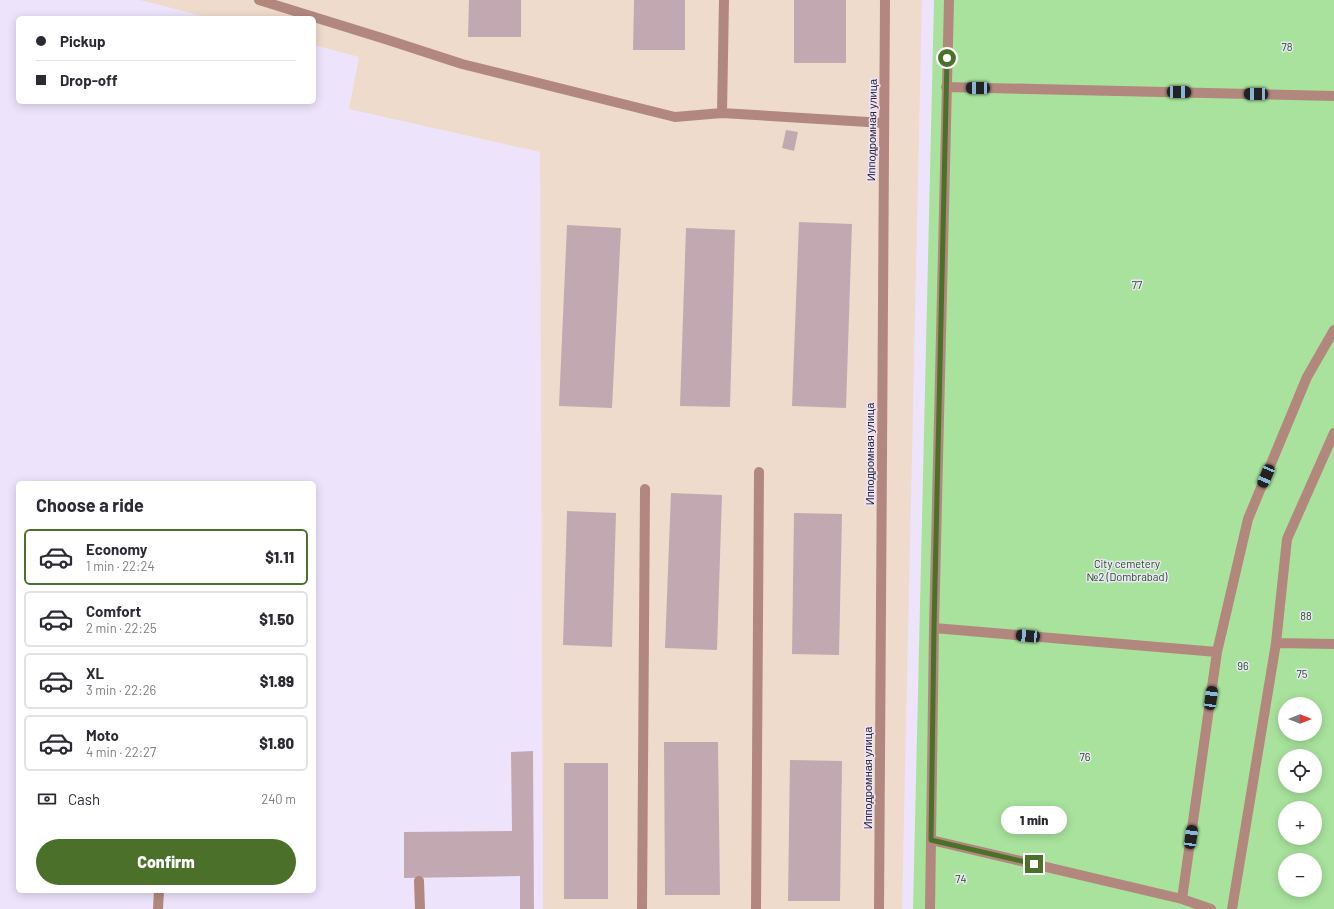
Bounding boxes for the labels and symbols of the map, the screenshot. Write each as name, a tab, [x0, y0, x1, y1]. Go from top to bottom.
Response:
park label: 78	[1282, 40, 1293, 53]
route start	[938, 49, 956, 67]
street label: Ипподромная улица	[864, 78, 879, 181]
car	[966, 82, 990, 94]
car	[1167, 86, 1191, 98]
car	[1244, 88, 1268, 100]
park label: 77	[1132, 278, 1142, 291]
street label: Ипподромная улица	[863, 402, 876, 505]
car	[1256, 463, 1276, 489]
park label: City cemetery №2 (Dombrabad)	[1087, 557, 1168, 583]
park label: 88	[1300, 609, 1312, 622]
car	[1016, 629, 1040, 643]
park label: 96	[1237, 659, 1249, 672]
park label: 75	[1297, 667, 1308, 680]
car	[1203, 685, 1219, 711]
north arrow	[1278, 697, 1322, 741]
street label: Ипподромная улица	[861, 726, 874, 829]
park label: 76	[1080, 750, 1091, 763]
callout: 1 min	[1001, 806, 1067, 834]
car	[1183, 824, 1199, 850]
route end	[1025, 855, 1043, 873]
park label: 74	[955, 872, 967, 885]

